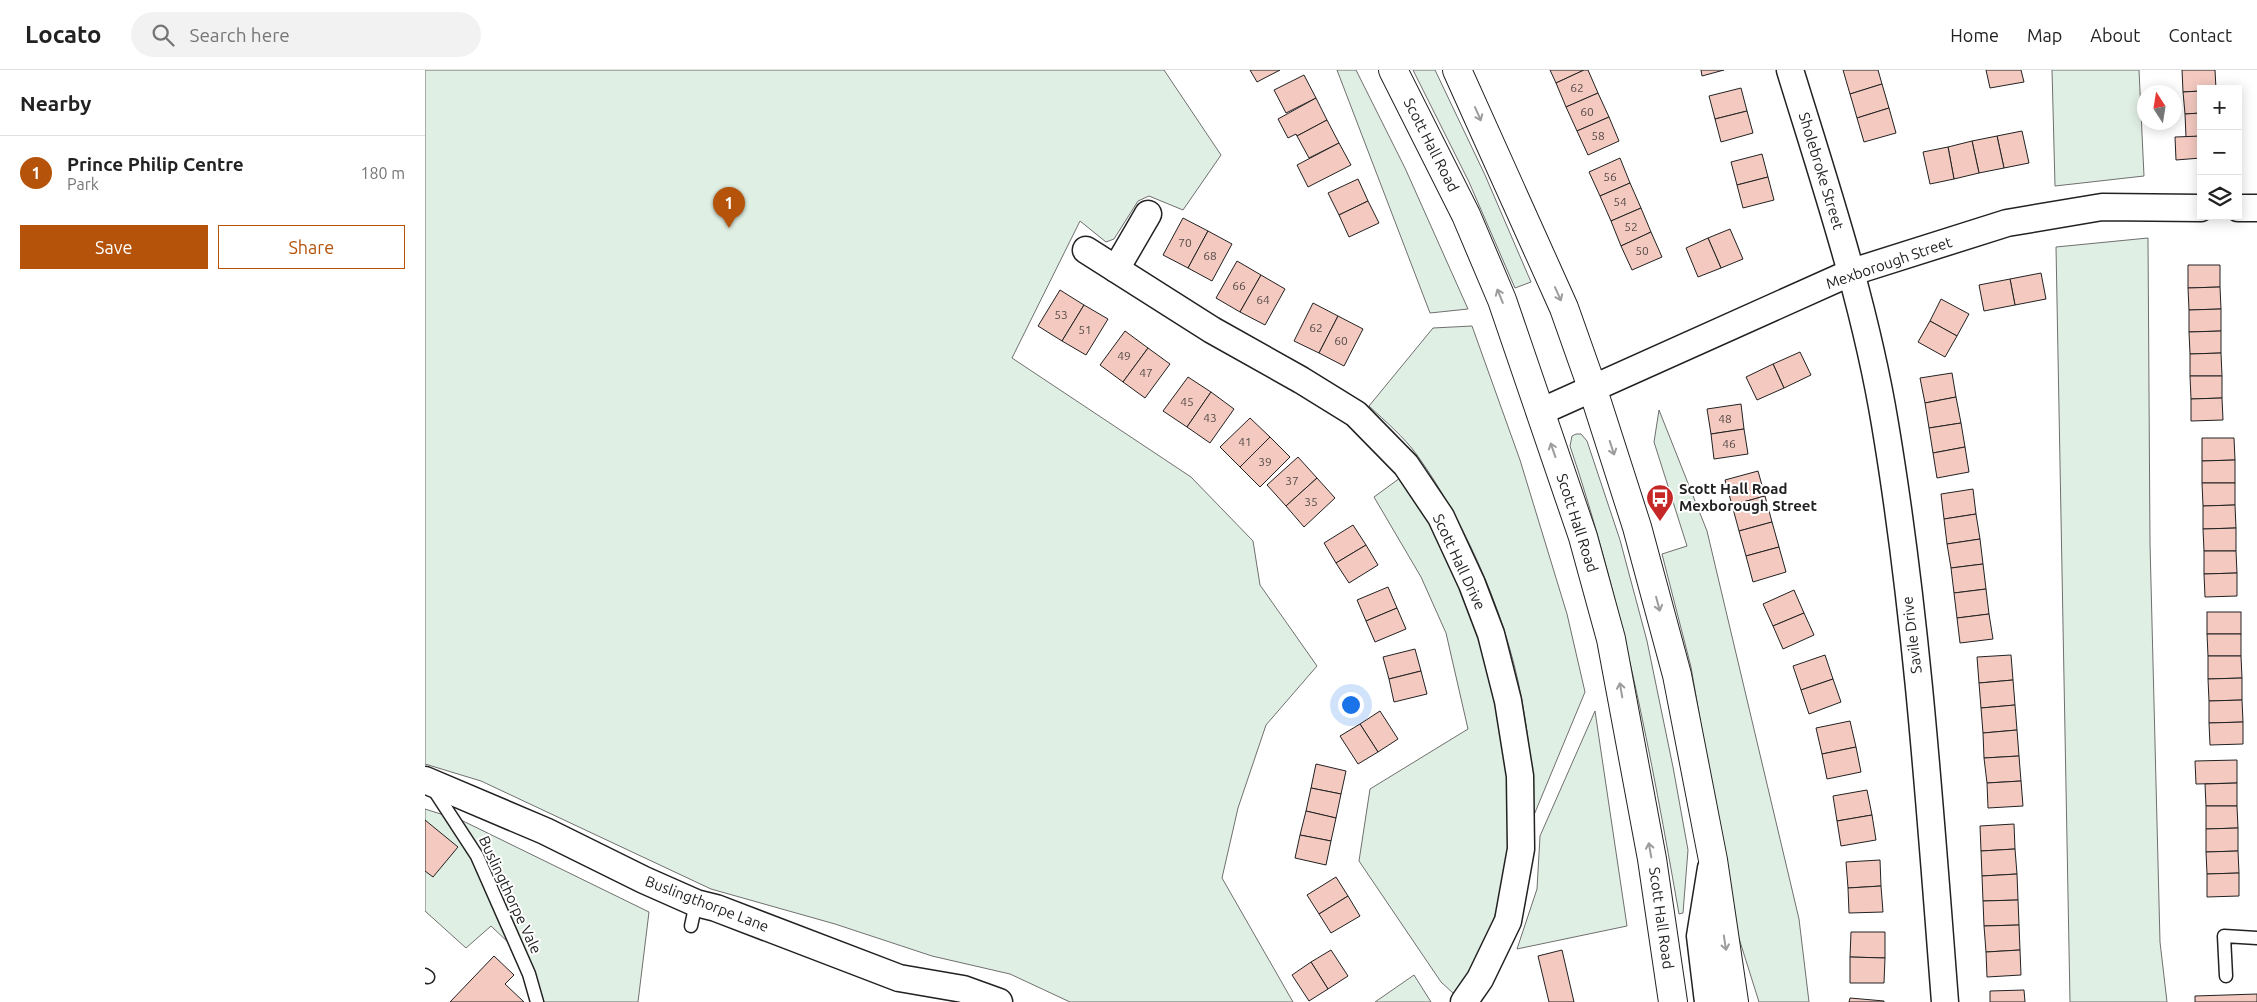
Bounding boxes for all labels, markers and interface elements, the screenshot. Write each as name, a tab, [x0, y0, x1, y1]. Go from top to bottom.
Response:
search box	[131, 12, 481, 57]
text: Locato	[25, 21, 101, 48]
icon: search	[149, 21, 177, 49]
text: Search here	[189, 24, 290, 46]
text: Home	[1950, 25, 1999, 45]
text: Map	[2027, 25, 2062, 45]
text: About	[2090, 25, 2140, 45]
text: Contact	[2168, 25, 2232, 45]
house number: 62	[1570, 81, 1584, 94]
north arrow	[2137, 85, 2182, 130]
map controls	[2197, 85, 2242, 220]
button: +	[2197, 85, 2242, 130]
text: Nearby	[20, 91, 91, 115]
street label: Scott Hall Road	[1401, 95, 1462, 194]
house number: 60	[1580, 105, 1594, 118]
one-way arrow	[1474, 106, 1484, 121]
street label: Sholebroke Street	[1796, 110, 1847, 232]
house number: 58	[1591, 129, 1605, 142]
button: −	[2197, 130, 2242, 175]
text: Prince Philip Centre	[67, 153, 244, 175]
text: 1	[31, 164, 41, 182]
text: 180 m	[360, 164, 405, 182]
house number: 56	[1603, 170, 1617, 183]
text: Park	[67, 175, 99, 193]
button: layers	[2197, 175, 2242, 220]
pin: 1	[713, 187, 745, 228]
house number: 54	[1613, 195, 1627, 208]
house number: 52	[1624, 220, 1638, 233]
button: Save	[20, 225, 208, 269]
button: Share	[218, 225, 405, 269]
street label: Mexborough Street	[1824, 233, 1954, 292]
house number: 70	[1178, 236, 1192, 249]
house number: 50	[1635, 244, 1649, 257]
house number: 68	[1203, 249, 1217, 262]
house number: 66	[1232, 279, 1246, 292]
one-way arrow	[1554, 286, 1564, 301]
one-way arrow	[1495, 289, 1504, 304]
house number: 64	[1256, 293, 1270, 306]
house number: 53	[1054, 308, 1068, 321]
house number: 62	[1309, 321, 1323, 334]
house number: 51	[1078, 323, 1092, 336]
house number: 60	[1334, 334, 1348, 347]
house number: 49	[1117, 349, 1131, 362]
house number: 47	[1139, 366, 1153, 379]
house number: 45	[1180, 395, 1194, 408]
house number: 43	[1203, 411, 1217, 424]
house number: 48	[1718, 412, 1732, 425]
house number: 41	[1238, 435, 1252, 448]
house number: 46	[1722, 437, 1736, 450]
one-way arrow	[1607, 439, 1617, 455]
one-way arrow	[1548, 443, 1557, 458]
house number: 39	[1258, 455, 1272, 468]
street label: Scott Hall Road	[1554, 471, 1601, 574]
house number: 37	[1285, 474, 1299, 487]
place label: Scott Hall Road Mexborough Street	[1679, 480, 1817, 514]
bus stop icon: Scott Hall Road Mexborough Street	[1645, 483, 1675, 522]
house number: 35	[1304, 495, 1318, 508]
street label: Scott Hall Drive	[1430, 511, 1489, 612]
one-way arrow	[1653, 595, 1663, 611]
street label: Savile Drive	[1898, 595, 1925, 675]
one-way arrow	[1616, 683, 1625, 699]
your location	[1338, 692, 1364, 718]
street label: Buslingthorpe Vale	[476, 833, 545, 956]
one-way arrow	[1645, 842, 1655, 858]
street label: Scott Hall Road	[1646, 866, 1677, 970]
street label: Buslingthorpe Lane	[643, 872, 771, 935]
one-way arrow	[1720, 934, 1730, 950]

